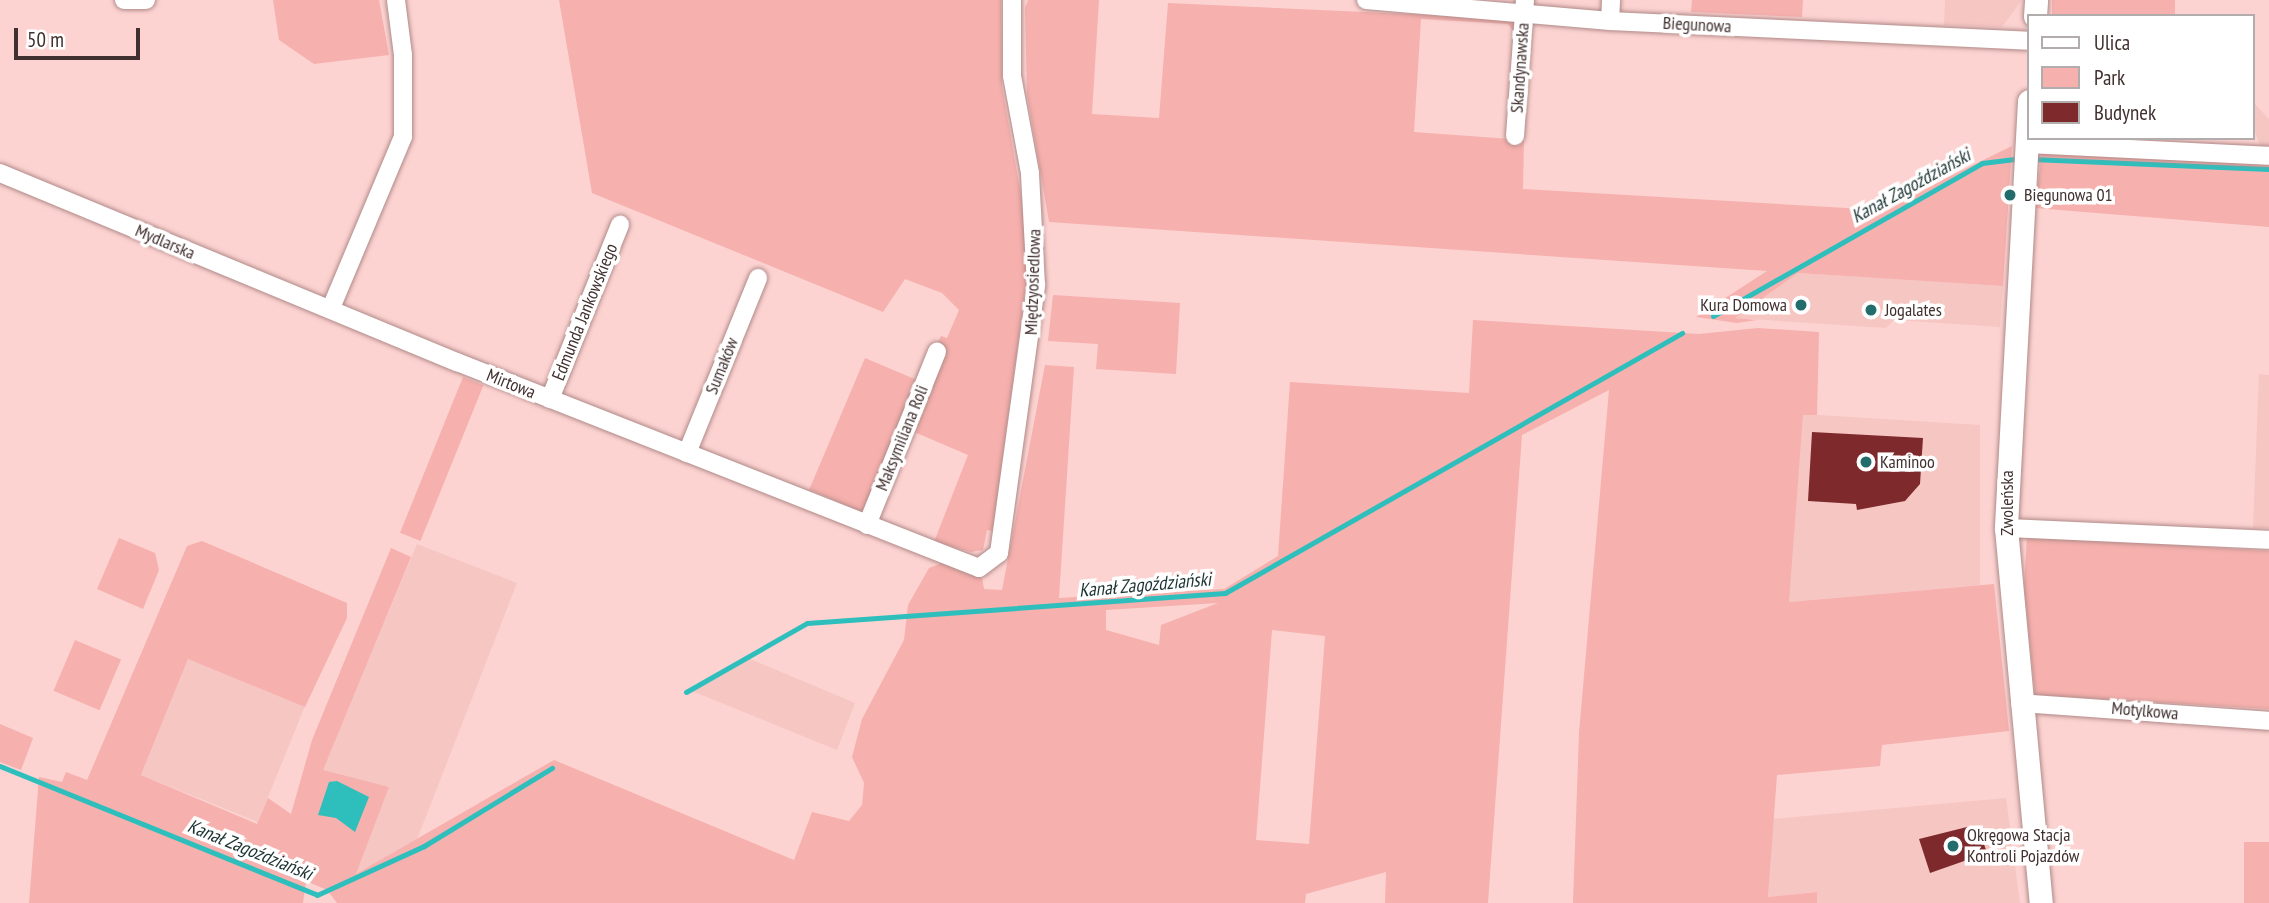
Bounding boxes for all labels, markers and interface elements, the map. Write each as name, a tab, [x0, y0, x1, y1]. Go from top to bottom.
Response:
street label: Biegunowa	[1662, 12, 1732, 38]
scale bar	[18, 14, 144, 58]
legend	[2028, 14, 2255, 140]
street label: Skandynawska	[1506, 22, 1534, 114]
text: 50 m	[27, 26, 64, 53]
text: Ulica	[2094, 29, 2130, 56]
text: Park	[2094, 64, 2125, 91]
text: Budynek	[2094, 99, 2156, 126]
water label: Kanał Zagoździański	[1847, 144, 1975, 228]
place label: Biegunowa 01	[2024, 184, 2113, 206]
marker: Biegunowa 01	[2002, 187, 2018, 203]
street label: Mydlarska	[132, 220, 198, 264]
street label: Międzyosiedlowa	[1020, 229, 1046, 335]
street label: Edmunda Jankowskiego	[548, 240, 622, 384]
place label: Kura Domowa	[1700, 294, 1787, 316]
marker: Kura Domowa	[1793, 297, 1809, 313]
place label: Jogalates	[1885, 299, 1942, 321]
marker: Jogalates	[1863, 302, 1879, 318]
street label: Sumaków	[701, 334, 743, 398]
street label: Mirtowa	[483, 364, 539, 404]
street label: Maksymiliana Roli	[871, 382, 933, 494]
place label: Kaminoo	[1880, 451, 1935, 473]
marker: Kaminoo	[1858, 454, 1874, 470]
street label: Zwoleńska	[1996, 470, 2018, 536]
water label: Kanał Zagoździański	[1078, 568, 1212, 602]
street label: Motylkowa	[2111, 697, 2179, 725]
water label: Kanał Zagoździański	[184, 815, 316, 885]
place label: Okręgowa Stacja Kontroli Pojazdów	[1967, 825, 2079, 868]
marker: Okręgowa Stacja Kontroli Pojazdów	[1945, 838, 1961, 854]

